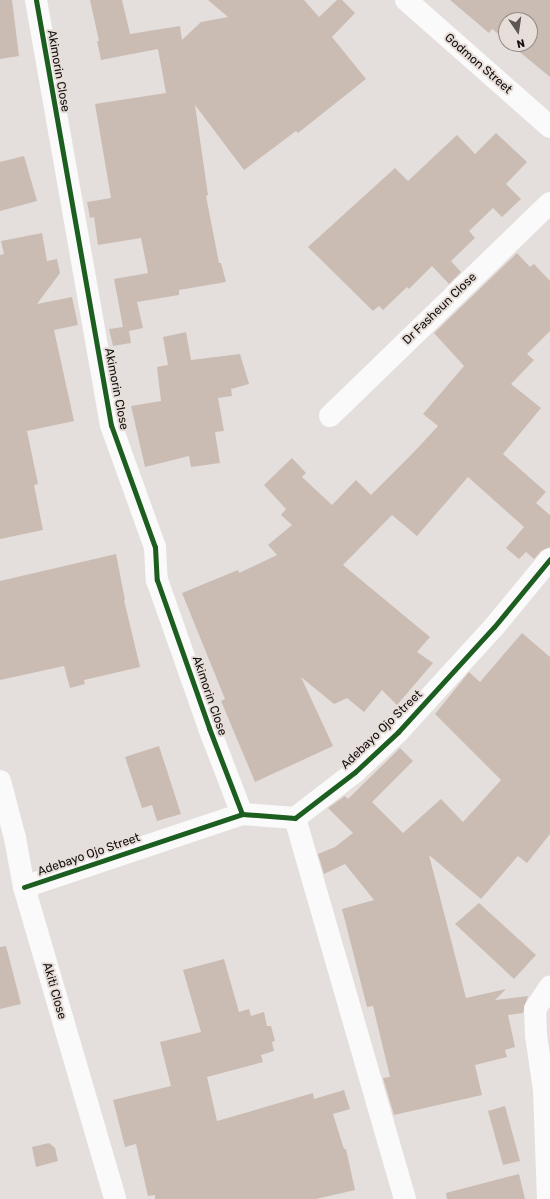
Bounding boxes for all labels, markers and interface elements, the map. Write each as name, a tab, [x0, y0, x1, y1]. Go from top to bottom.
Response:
north arrow	[498, 12, 538, 52]
street label: Akimorin Close	[44, 29, 72, 113]
street label: Godmon Street	[441, 31, 515, 97]
text: N	[515, 36, 526, 50]
street label: Dr Fasheun Close	[400, 270, 480, 348]
street label: Akimorin Close	[101, 347, 131, 431]
street label: Akimorin Close	[189, 654, 229, 738]
street label: Adebayo Ojo Street	[338, 688, 426, 772]
street label: Adebayo Ojo Street	[36, 831, 142, 879]
street label: Akiti Close	[39, 961, 69, 1021]

